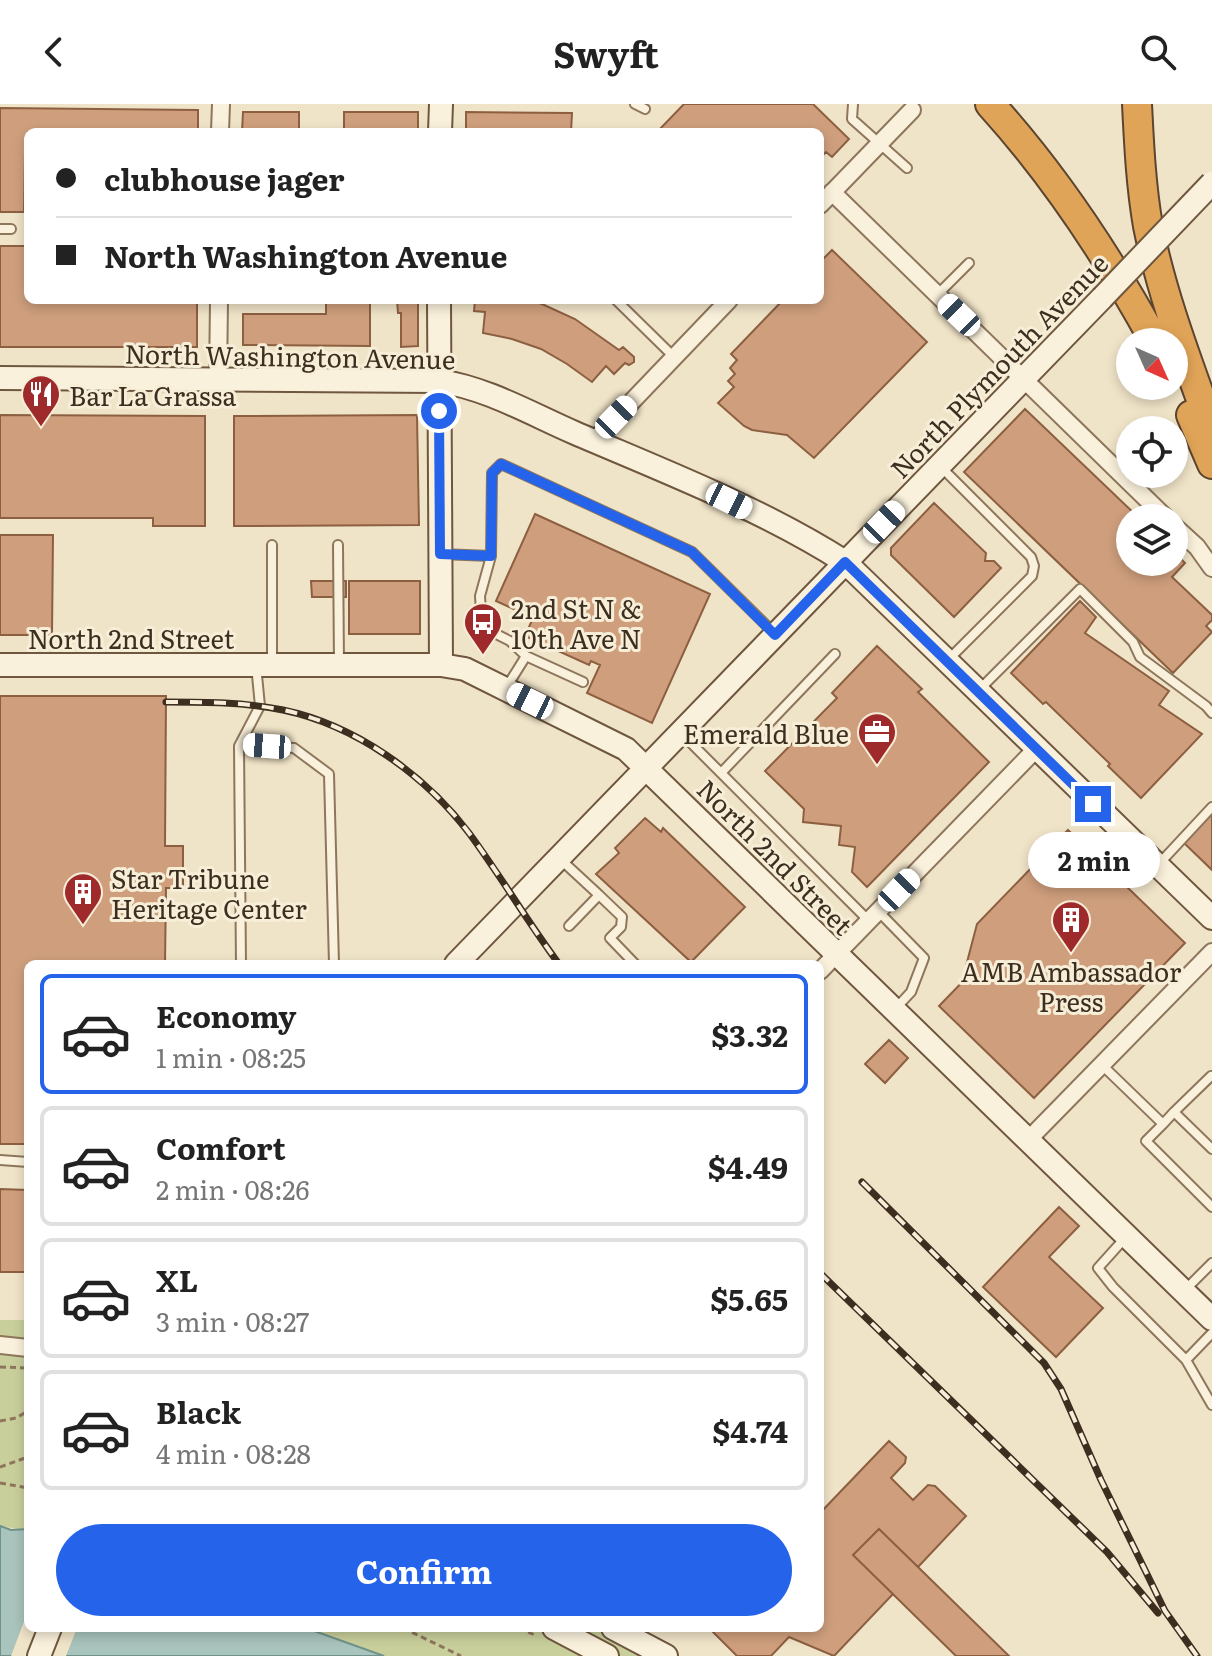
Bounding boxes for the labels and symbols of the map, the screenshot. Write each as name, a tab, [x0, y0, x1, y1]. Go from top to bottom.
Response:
street label: North Plymouth Avenue	[880, 244, 1116, 486]
car	[933, 290, 985, 340]
north arrow	[1116, 328, 1188, 400]
street label: North Washington Avenue	[124, 333, 456, 377]
restaurant icon: Bar La Grassa	[20, 373, 62, 428]
place label: Bar La Grassa	[69, 375, 236, 414]
car	[591, 391, 641, 443]
route start	[421, 393, 457, 429]
car	[702, 480, 756, 522]
car	[859, 496, 909, 548]
place label: 2nd St N & 10th Ave N	[511, 588, 641, 657]
bus stop icon: 2nd St N & 10th Ave N	[462, 601, 504, 656]
street label: North 2nd Street	[28, 618, 235, 657]
car	[503, 680, 557, 722]
office icon: Emerald Blue	[856, 711, 898, 766]
place label: Emerald Blue	[683, 713, 849, 752]
car	[242, 732, 292, 760]
street label: North 2nd Street	[689, 769, 863, 943]
route end	[1075, 786, 1111, 822]
callout: 2 min	[1027, 832, 1159, 888]
place label: Star Tribune Heritage Center	[111, 858, 307, 927]
car	[874, 864, 924, 916]
building icon: Star Tribune Heritage Center	[62, 871, 104, 926]
building icon: AMB Ambassador Press	[1050, 899, 1092, 954]
place label: AMB Ambassador Press	[961, 951, 1182, 1020]

